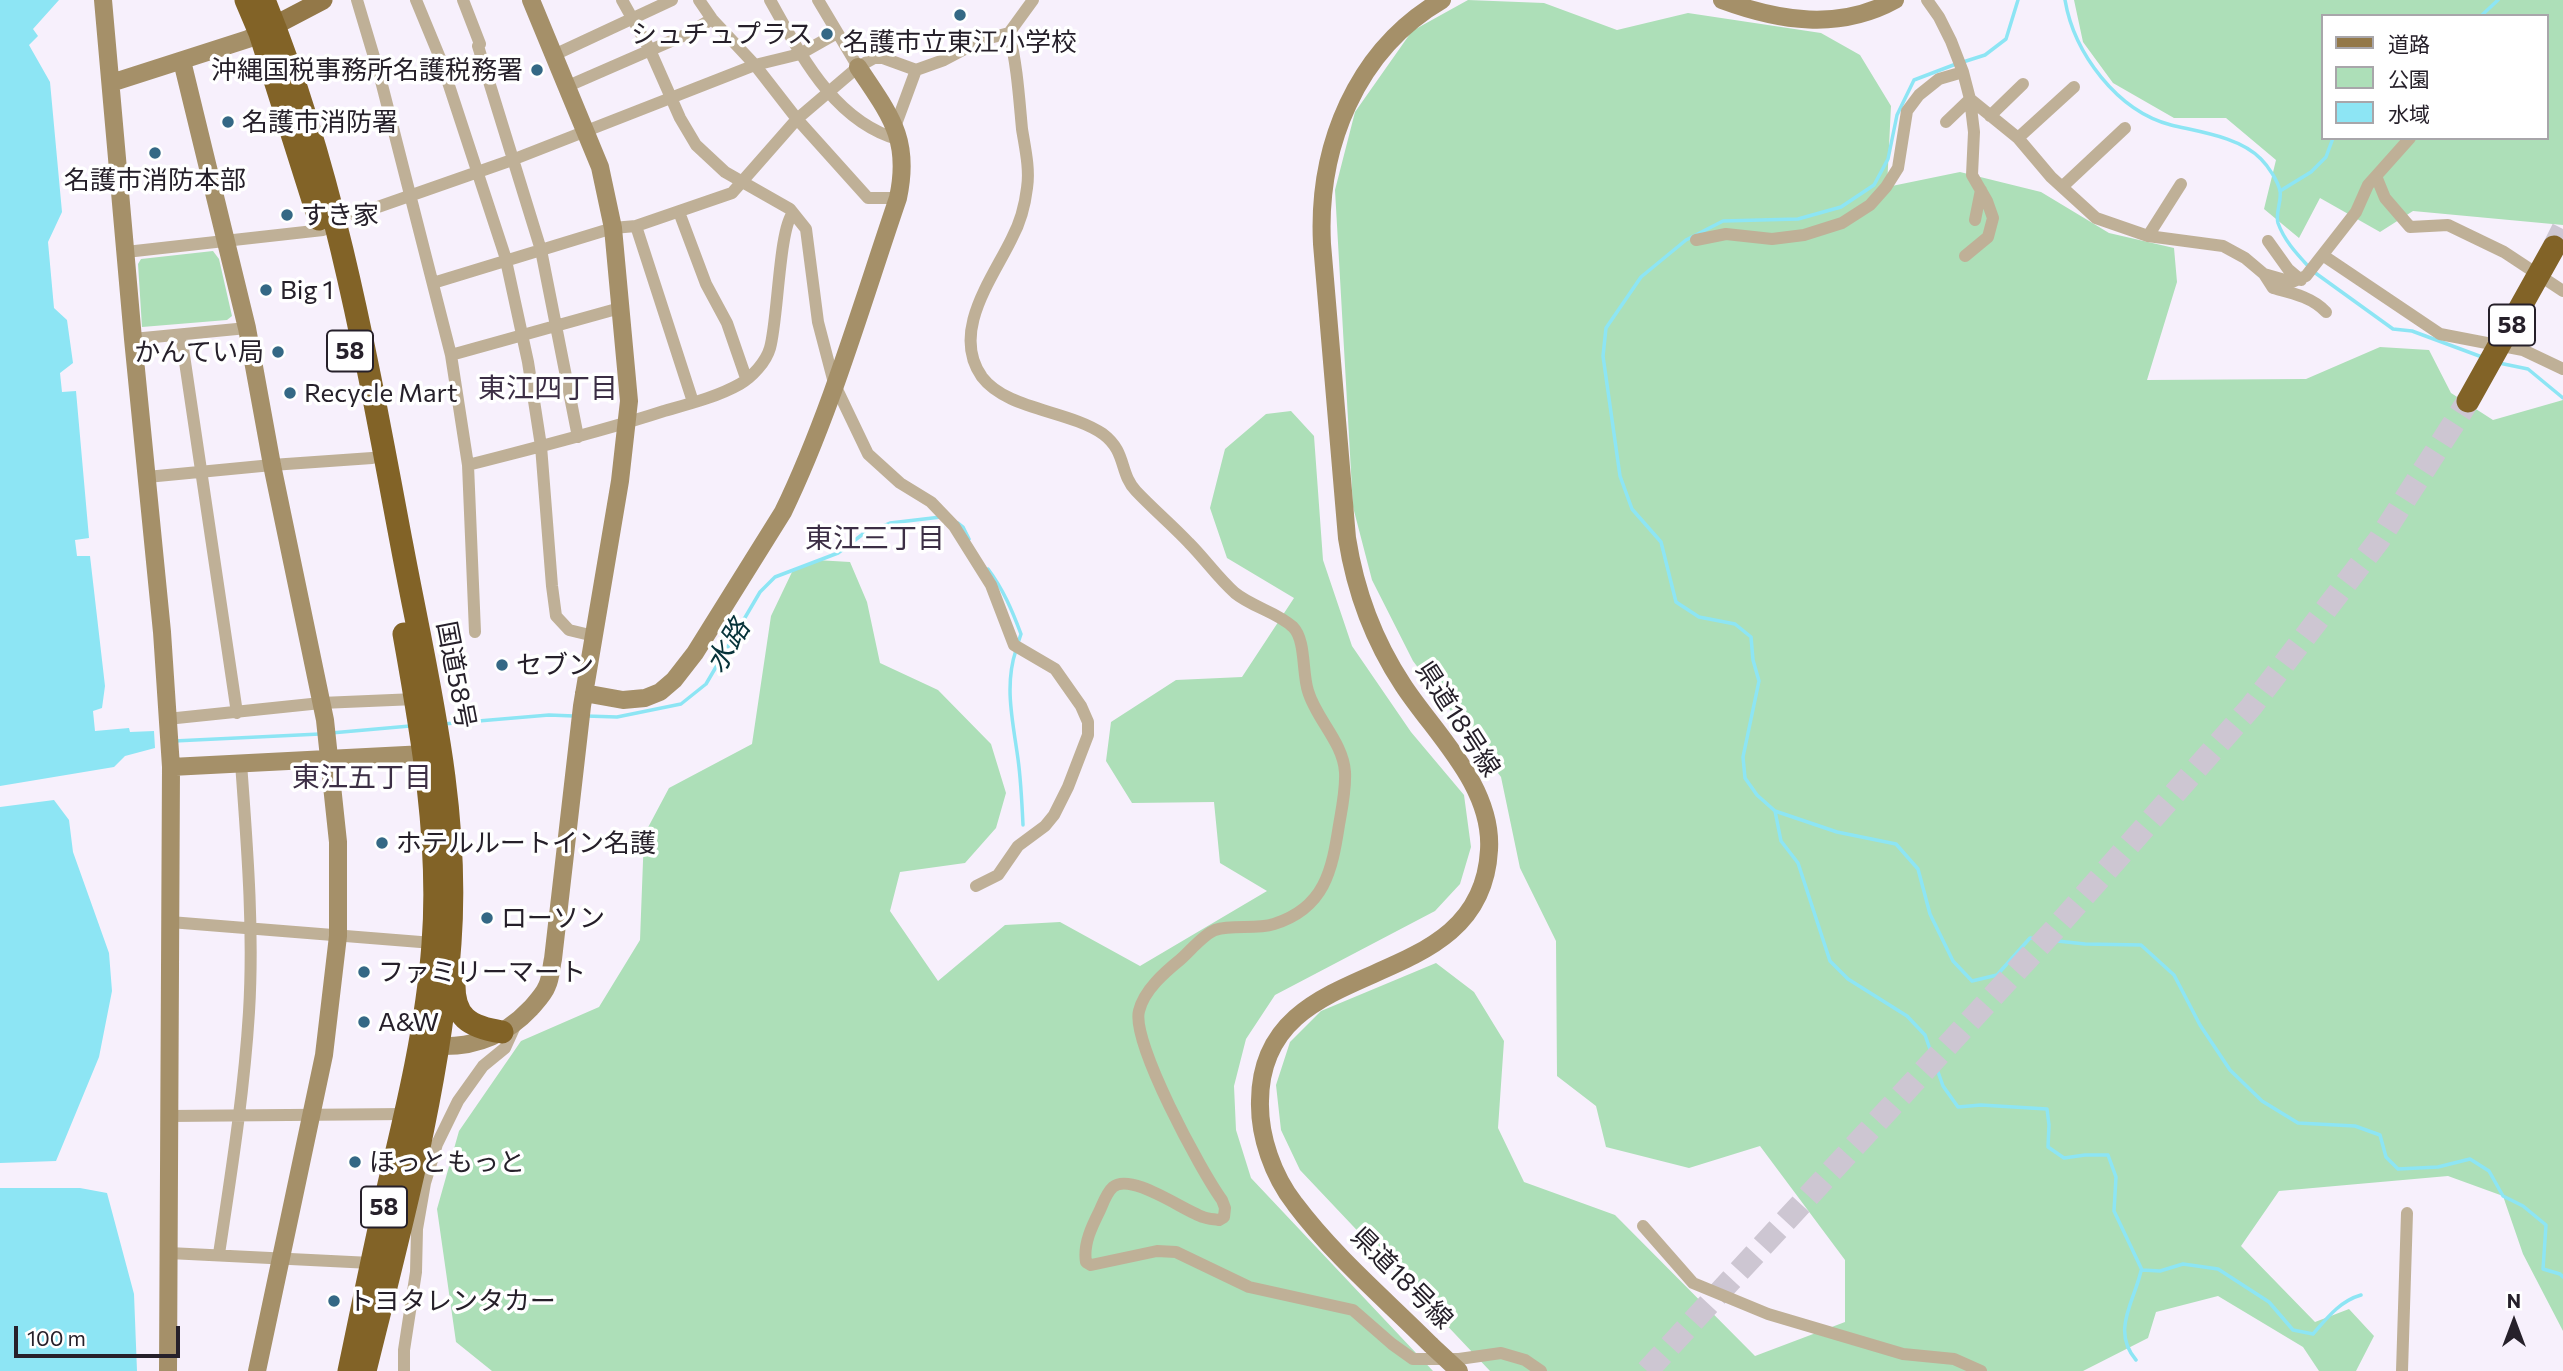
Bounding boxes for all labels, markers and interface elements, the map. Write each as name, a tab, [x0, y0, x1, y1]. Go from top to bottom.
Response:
marker: 名護市立東江小学校	[952, 7, 968, 23]
legend	[2322, 14, 2549, 140]
place label: シュチュプラス	[631, 18, 813, 50]
marker: シュチュプラス	[819, 26, 835, 42]
place label: 名護市立東江小学校	[843, 26, 1077, 58]
text: 道路	[2388, 31, 2430, 56]
place label: 沖縄国税事務所名護税務署	[211, 54, 523, 86]
marker: 沖縄国税事務所名護税務署	[529, 62, 545, 78]
text: 公園	[2388, 66, 2430, 91]
text: 水域	[2388, 101, 2430, 126]
place label: 名護市消防署	[242, 106, 398, 138]
marker: 名護市消防署	[220, 114, 236, 130]
marker: 名護市消防本部	[147, 145, 163, 161]
place label: 名護市消防本部	[64, 164, 246, 196]
place label: すき家	[301, 199, 379, 231]
marker: すき家	[279, 207, 295, 223]
place label: Big 1	[280, 274, 334, 306]
marker: Big 1	[258, 282, 274, 298]
road number: 58	[2489, 304, 2535, 346]
road number: 58	[327, 330, 373, 372]
place label: かんてい局	[134, 336, 264, 368]
marker: かんてい局	[270, 344, 286, 360]
district label: 東江四丁目	[478, 372, 618, 406]
place label: Recycle Mart	[304, 377, 458, 409]
marker: Recycle Mart	[282, 385, 298, 401]
district label: 東江三丁目	[805, 522, 945, 556]
water label: 水路	[699, 613, 757, 679]
street label: 国道58号	[430, 619, 482, 731]
place label: セブン	[516, 649, 594, 681]
street label: 県道18号線	[1409, 656, 1507, 782]
marker: セブン	[494, 657, 510, 673]
district label: 東江五丁目	[292, 761, 432, 795]
place label: ホテルルートイン名護	[396, 827, 656, 859]
marker: ホテルルートイン名護	[374, 835, 390, 851]
place label: ローソン	[501, 902, 605, 934]
marker: ローソン	[479, 910, 495, 926]
place label: ファミリーマート	[378, 956, 586, 988]
marker: ファミリーマート	[356, 964, 372, 980]
place label: A&W	[378, 1006, 439, 1038]
marker: A&W	[356, 1014, 372, 1030]
place label: ほっともっと	[369, 1146, 525, 1178]
marker: ほっともっと	[347, 1154, 363, 1170]
road number: 58	[361, 1186, 407, 1227]
street label: 県道18号線	[1345, 1221, 1459, 1335]
place label: トヨタレンタカー	[348, 1285, 556, 1317]
north arrow	[2479, 1287, 2549, 1357]
text: N	[2507, 1289, 2521, 1312]
marker: トヨタレンタカー	[326, 1293, 342, 1309]
scale bar	[18, 1312, 184, 1356]
text: 100 m	[27, 1325, 86, 1350]

